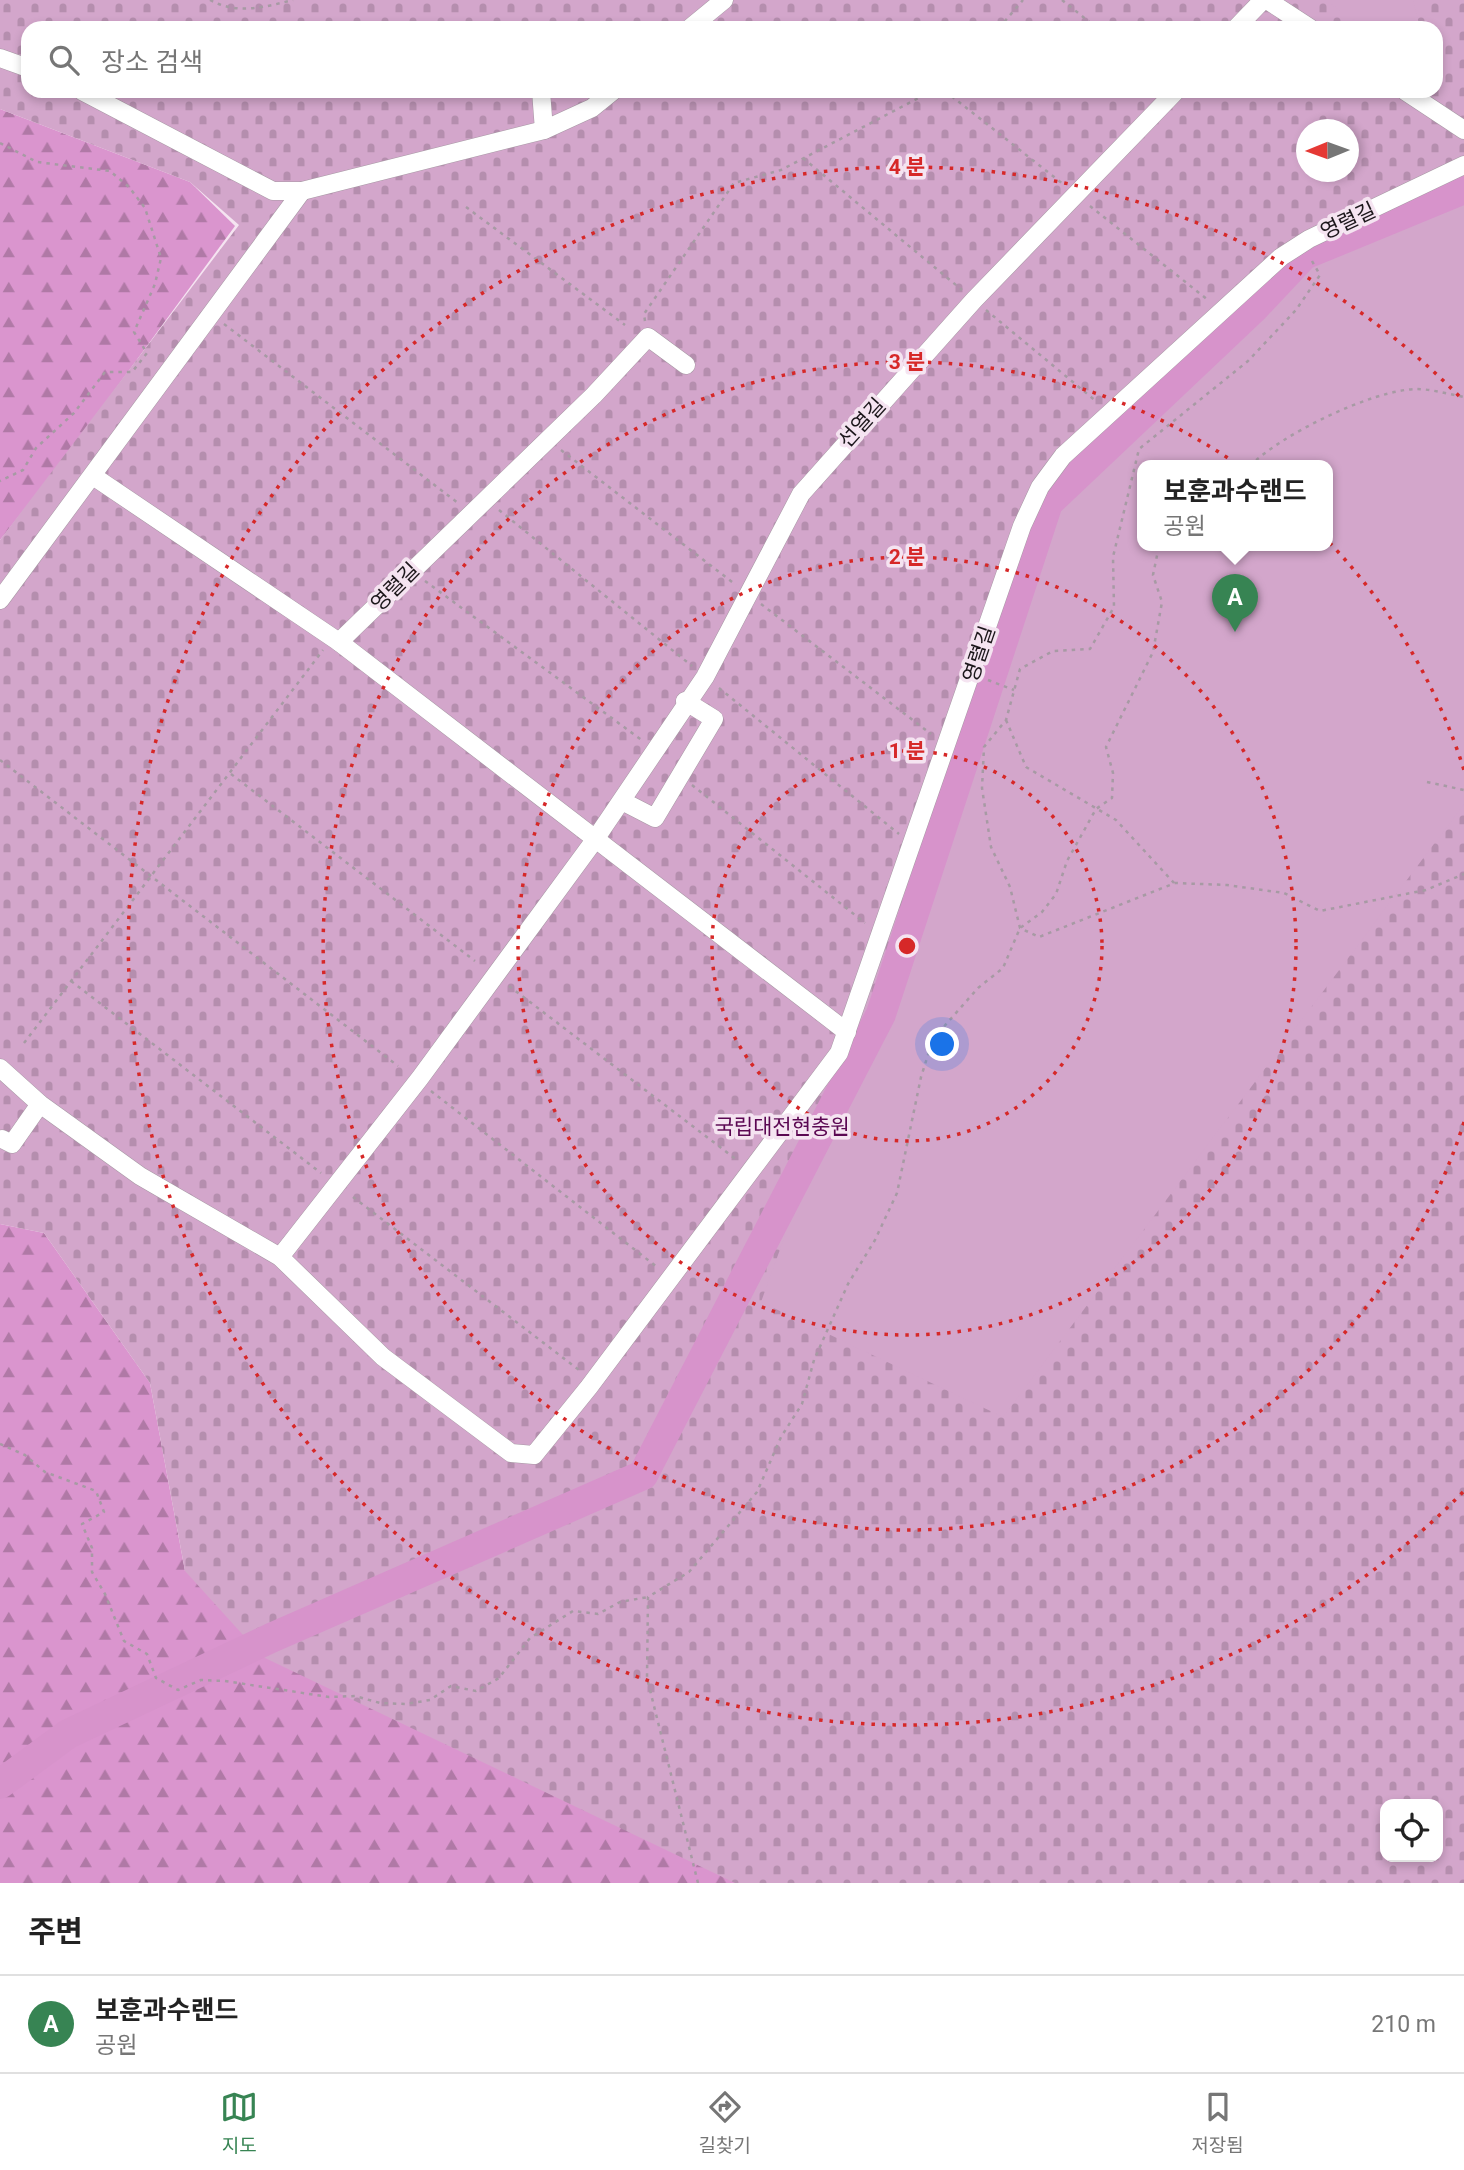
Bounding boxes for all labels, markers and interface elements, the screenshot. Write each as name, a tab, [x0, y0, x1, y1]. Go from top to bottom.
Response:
search box	[21, 21, 1443, 98]
icon: search	[45, 41, 83, 79]
text: 장소 검색	[101, 47, 203, 77]
north arrow	[1296, 119, 1359, 182]
text: 4 분	[889, 155, 925, 179]
street label: 영렬길	[1317, 198, 1379, 244]
text: 3 분	[889, 350, 925, 374]
street label: 선열길	[834, 393, 890, 453]
popup	[1137, 460, 1333, 551]
text: 보훈과수랜드	[1163, 476, 1307, 506]
text: 공원	[1163, 513, 1206, 540]
text: 2 분	[889, 545, 925, 569]
street label: 영렬길	[366, 558, 424, 616]
pin: A	[1212, 574, 1258, 632]
street label: 영렬길	[958, 623, 1000, 685]
text: 1 분	[889, 739, 925, 763]
centre of rings	[895, 934, 919, 958]
your location	[925, 1027, 959, 1061]
park label: 국립대전현충원	[714, 1115, 850, 1139]
map controls	[1380, 1799, 1443, 1862]
button: locate	[1380, 1799, 1443, 1862]
text: 주변	[28, 1914, 83, 1949]
text: 보훈과수랜드	[95, 1995, 239, 2025]
text: A	[43, 2011, 59, 2038]
text: 210 m	[1371, 2011, 1436, 2038]
text: 공원	[95, 2032, 137, 2059]
tab: 지도	[220, 2088, 258, 2157]
tab: 길찾기	[699, 2088, 751, 2157]
tab: 저장됨	[1191, 2088, 1244, 2157]

